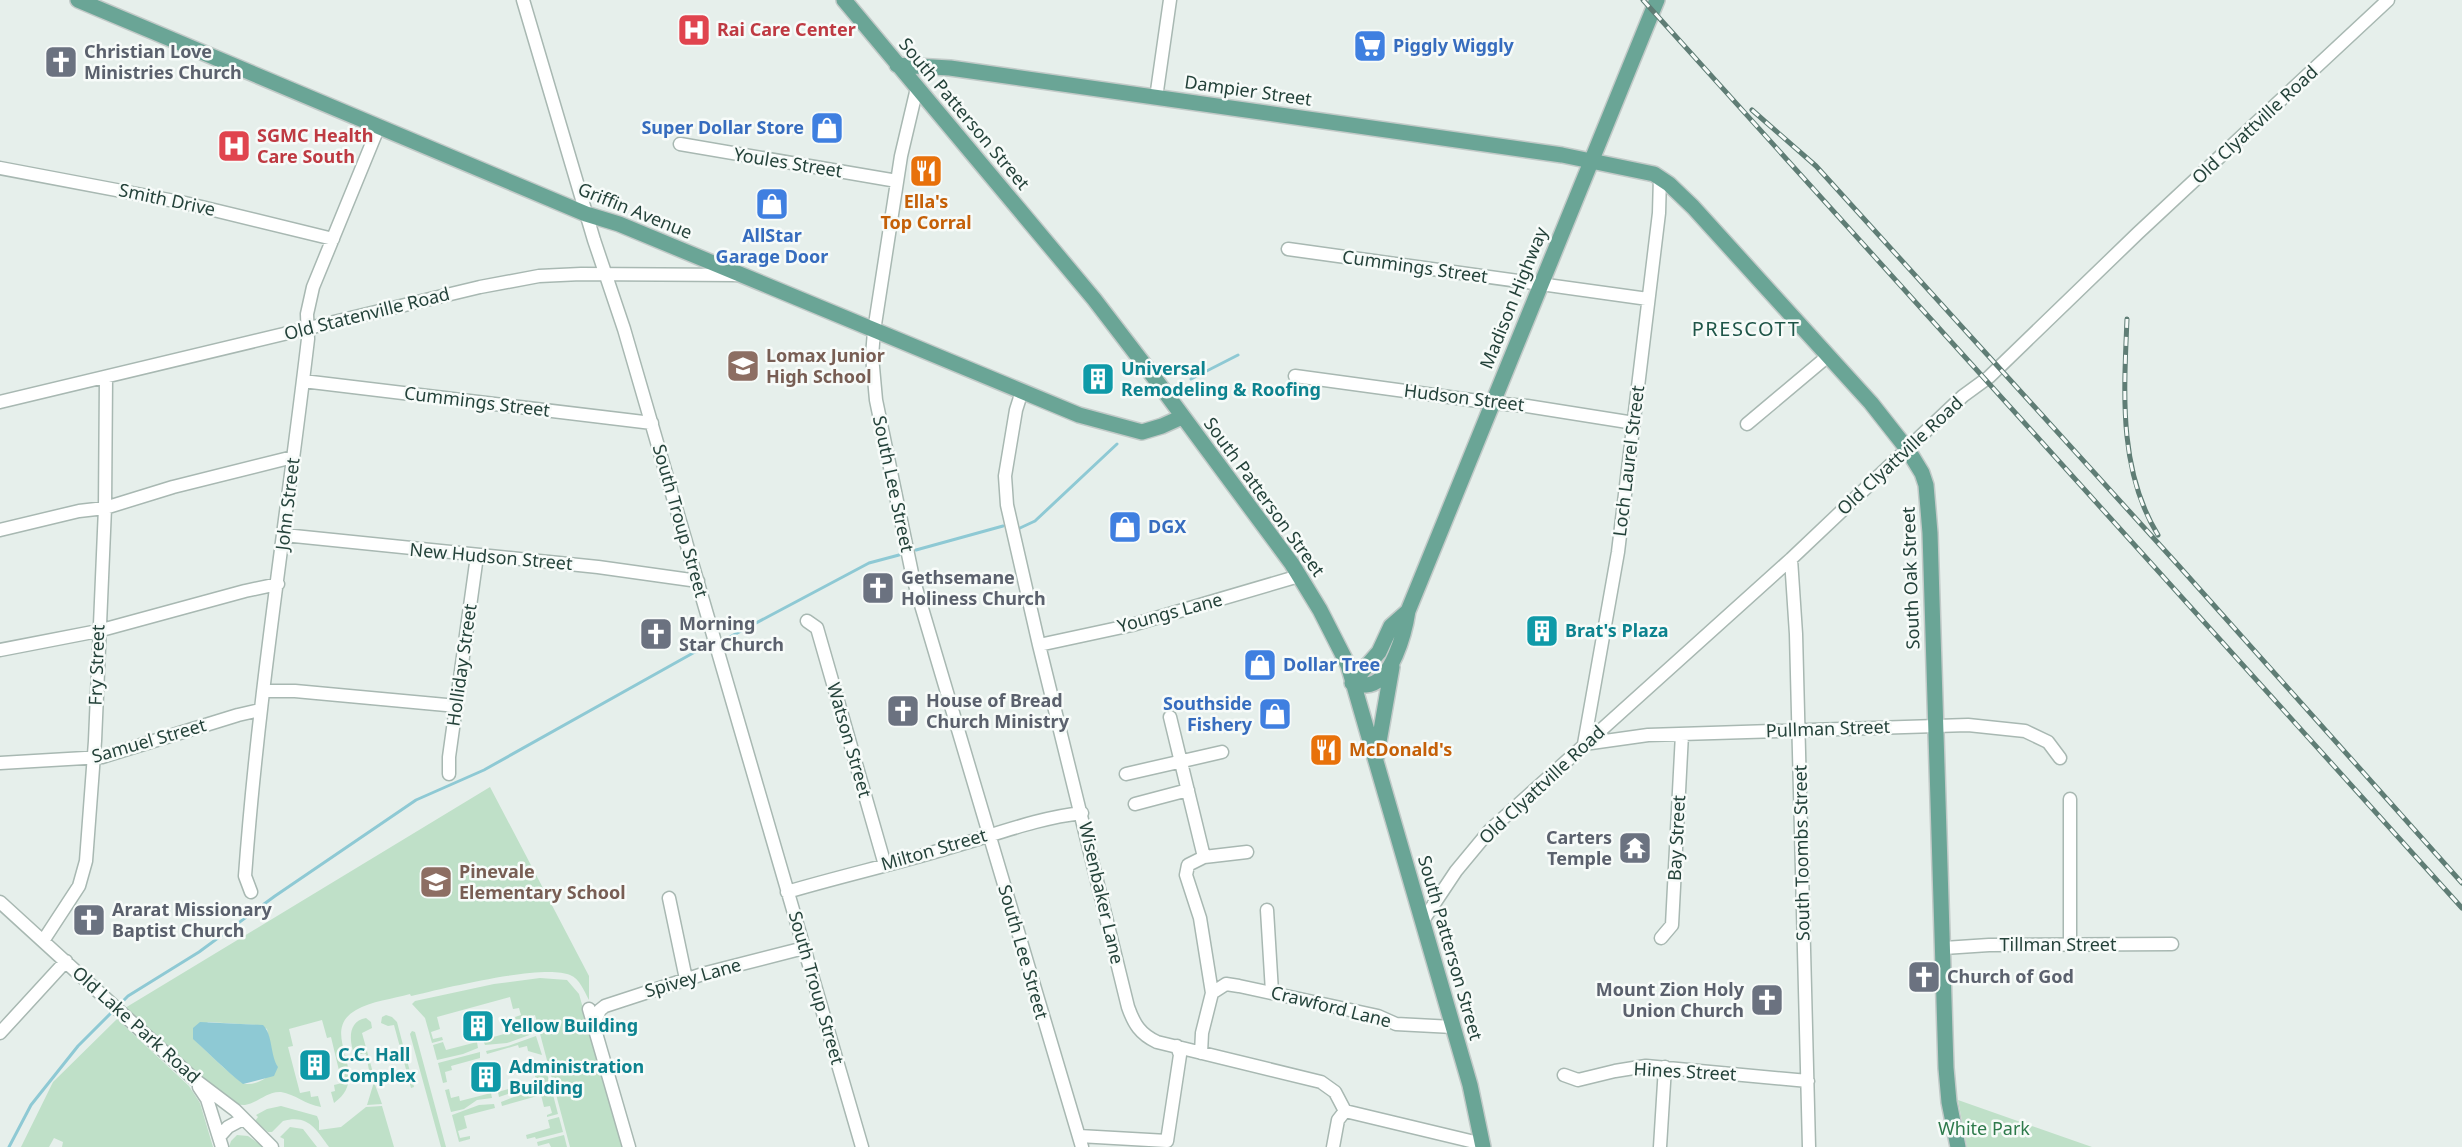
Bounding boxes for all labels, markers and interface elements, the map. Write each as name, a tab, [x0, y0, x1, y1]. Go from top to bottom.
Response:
hospital icon: Rai Care Center	[676, 12, 712, 48]
place label: Rai Care Center	[717, 17, 856, 41]
supermarket icon: Piggly Wiggly	[1352, 28, 1388, 64]
street label: South Patterson Street	[894, 32, 1036, 195]
place label: Piggly Wiggly	[1393, 33, 1515, 57]
place label: Christian Love Ministries Church	[84, 39, 242, 84]
church icon: Christian Love Ministries Church	[43, 44, 79, 80]
street label: Old Clyattville Road	[2186, 60, 2322, 189]
street label: Dampier Street	[1183, 69, 1314, 111]
shop icon: Super Dollar Store	[809, 110, 845, 146]
place label: Super Dollar Store	[641, 115, 804, 139]
place label: SGMC Health Care South	[257, 123, 373, 168]
hospital icon: SGMC Health Care South	[216, 128, 252, 164]
street label: Youles Street	[732, 142, 845, 183]
restaurant icon: Ella's Top Corral	[908, 153, 944, 189]
street label: Griffin Avenue	[575, 176, 696, 244]
street label: Smith Drive	[117, 177, 218, 221]
shop icon: AllStar Garage Door	[754, 186, 790, 222]
place label: Ella's Top Corral	[880, 189, 972, 234]
street label: Madison Highway	[1474, 222, 1553, 372]
place label: AllStar Garage Door	[716, 223, 828, 268]
street label: Cummings Street	[1341, 244, 1490, 288]
street label: Old Statenville Road	[281, 281, 452, 345]
district label: PRESCOTT	[1692, 315, 1800, 342]
place label: Lomax Junior High School	[766, 343, 885, 388]
school or university icon: Lomax Junior High School	[725, 348, 761, 384]
place label: Universal Remodeling & Roofing	[1121, 356, 1321, 401]
building icon: Universal Remodeling & Roofing	[1080, 361, 1116, 397]
street label: Hudson Street	[1403, 378, 1526, 416]
street label: Cummings Street	[403, 380, 552, 422]
street label: Loch Laurel Street	[1607, 383, 1649, 538]
street label: Old Clyattville Road	[1831, 391, 1967, 520]
street label: South Patterson Street	[1199, 412, 1331, 581]
street label: South Lee Street	[868, 413, 920, 555]
street label: South Troup Street	[648, 441, 714, 601]
street label: John Street	[269, 456, 305, 553]
street label: South Oak Street	[1895, 506, 1924, 650]
shop icon: DGX	[1107, 509, 1143, 545]
place label: DGX	[1148, 514, 1186, 538]
street label: New Hudson Street	[409, 537, 574, 575]
place label: Gethsemane Holiness Church	[901, 565, 1046, 610]
church icon: Gethsemane Holiness Church	[860, 570, 896, 606]
street label: Youngs Lane	[1115, 587, 1225, 638]
street label: Holliday Street	[441, 602, 482, 728]
place label: Morning Star Church	[679, 611, 784, 656]
building icon: Brat's Plaza	[1524, 613, 1560, 649]
church icon: Morning Star Church	[638, 616, 674, 652]
place label: Brat's Plaza	[1565, 618, 1669, 642]
street label: Fry Street	[83, 624, 109, 706]
shop icon: Dollar Tree	[1242, 647, 1278, 683]
place label: Dollar Tree	[1283, 652, 1380, 676]
street label: Watson Street	[822, 679, 878, 800]
place label: House of Bread Church Ministry	[926, 688, 1070, 733]
place label: Southside Fishery	[1163, 691, 1253, 736]
church icon: House of Bread Church Ministry	[885, 693, 921, 729]
shop icon: Southside Fishery	[1257, 696, 1293, 732]
street label: Samuel Street	[89, 712, 209, 768]
street label: Pullman Street	[1765, 714, 1891, 742]
street label: Old Clyattville Road	[1473, 720, 1609, 849]
restaurant icon: McDonald's	[1308, 732, 1344, 768]
place label: McDonald's	[1349, 737, 1452, 761]
street label: South Toombs Street	[1787, 764, 1815, 941]
street label: Bay Street	[1662, 794, 1690, 881]
street label: Wisenbaker Lane	[1074, 819, 1130, 966]
street label: Milton Street	[878, 822, 990, 876]
place label: Carters Temple	[1546, 825, 1612, 870]
temple icon: Carters Temple	[1617, 830, 1653, 866]
street label: South Patterson Street	[1413, 852, 1489, 1043]
place label: Pinevale Elementary School	[459, 859, 626, 904]
school or university icon: Pinevale Elementary School	[418, 864, 454, 900]
street label: South Lee Street	[993, 882, 1055, 1022]
place label: Ararat Missionary Baptist Church	[112, 897, 272, 942]
church icon: Ararat Missionary Baptist Church	[71, 902, 107, 938]
street label: South Troup Street	[784, 908, 850, 1068]
street label: Tillman Street	[2000, 932, 2117, 956]
street label: Spivey Lane	[642, 952, 744, 1002]
church icon: Church of God	[1906, 959, 1942, 995]
street label: Old Lake Park Road	[68, 960, 206, 1088]
place label: Church of God	[1947, 964, 2074, 988]
place label: Mount Zion Holy Union Church	[1596, 977, 1745, 1022]
street label: Crawford Lane	[1268, 979, 1394, 1033]
church icon: Mount Zion Holy Union Church	[1749, 982, 1785, 1018]
building icon: Yellow Building	[460, 1008, 496, 1044]
place label: Yellow Building	[501, 1013, 638, 1037]
place label: C.C. Hall Complex	[338, 1042, 416, 1087]
building icon: C.C. Hall Complex	[297, 1047, 333, 1083]
place label: Administration Building	[509, 1054, 644, 1099]
street label: Hines Street	[1633, 1056, 1738, 1086]
building icon: Administration Building	[468, 1059, 504, 1095]
park label: White Park	[1938, 1116, 2030, 1140]

